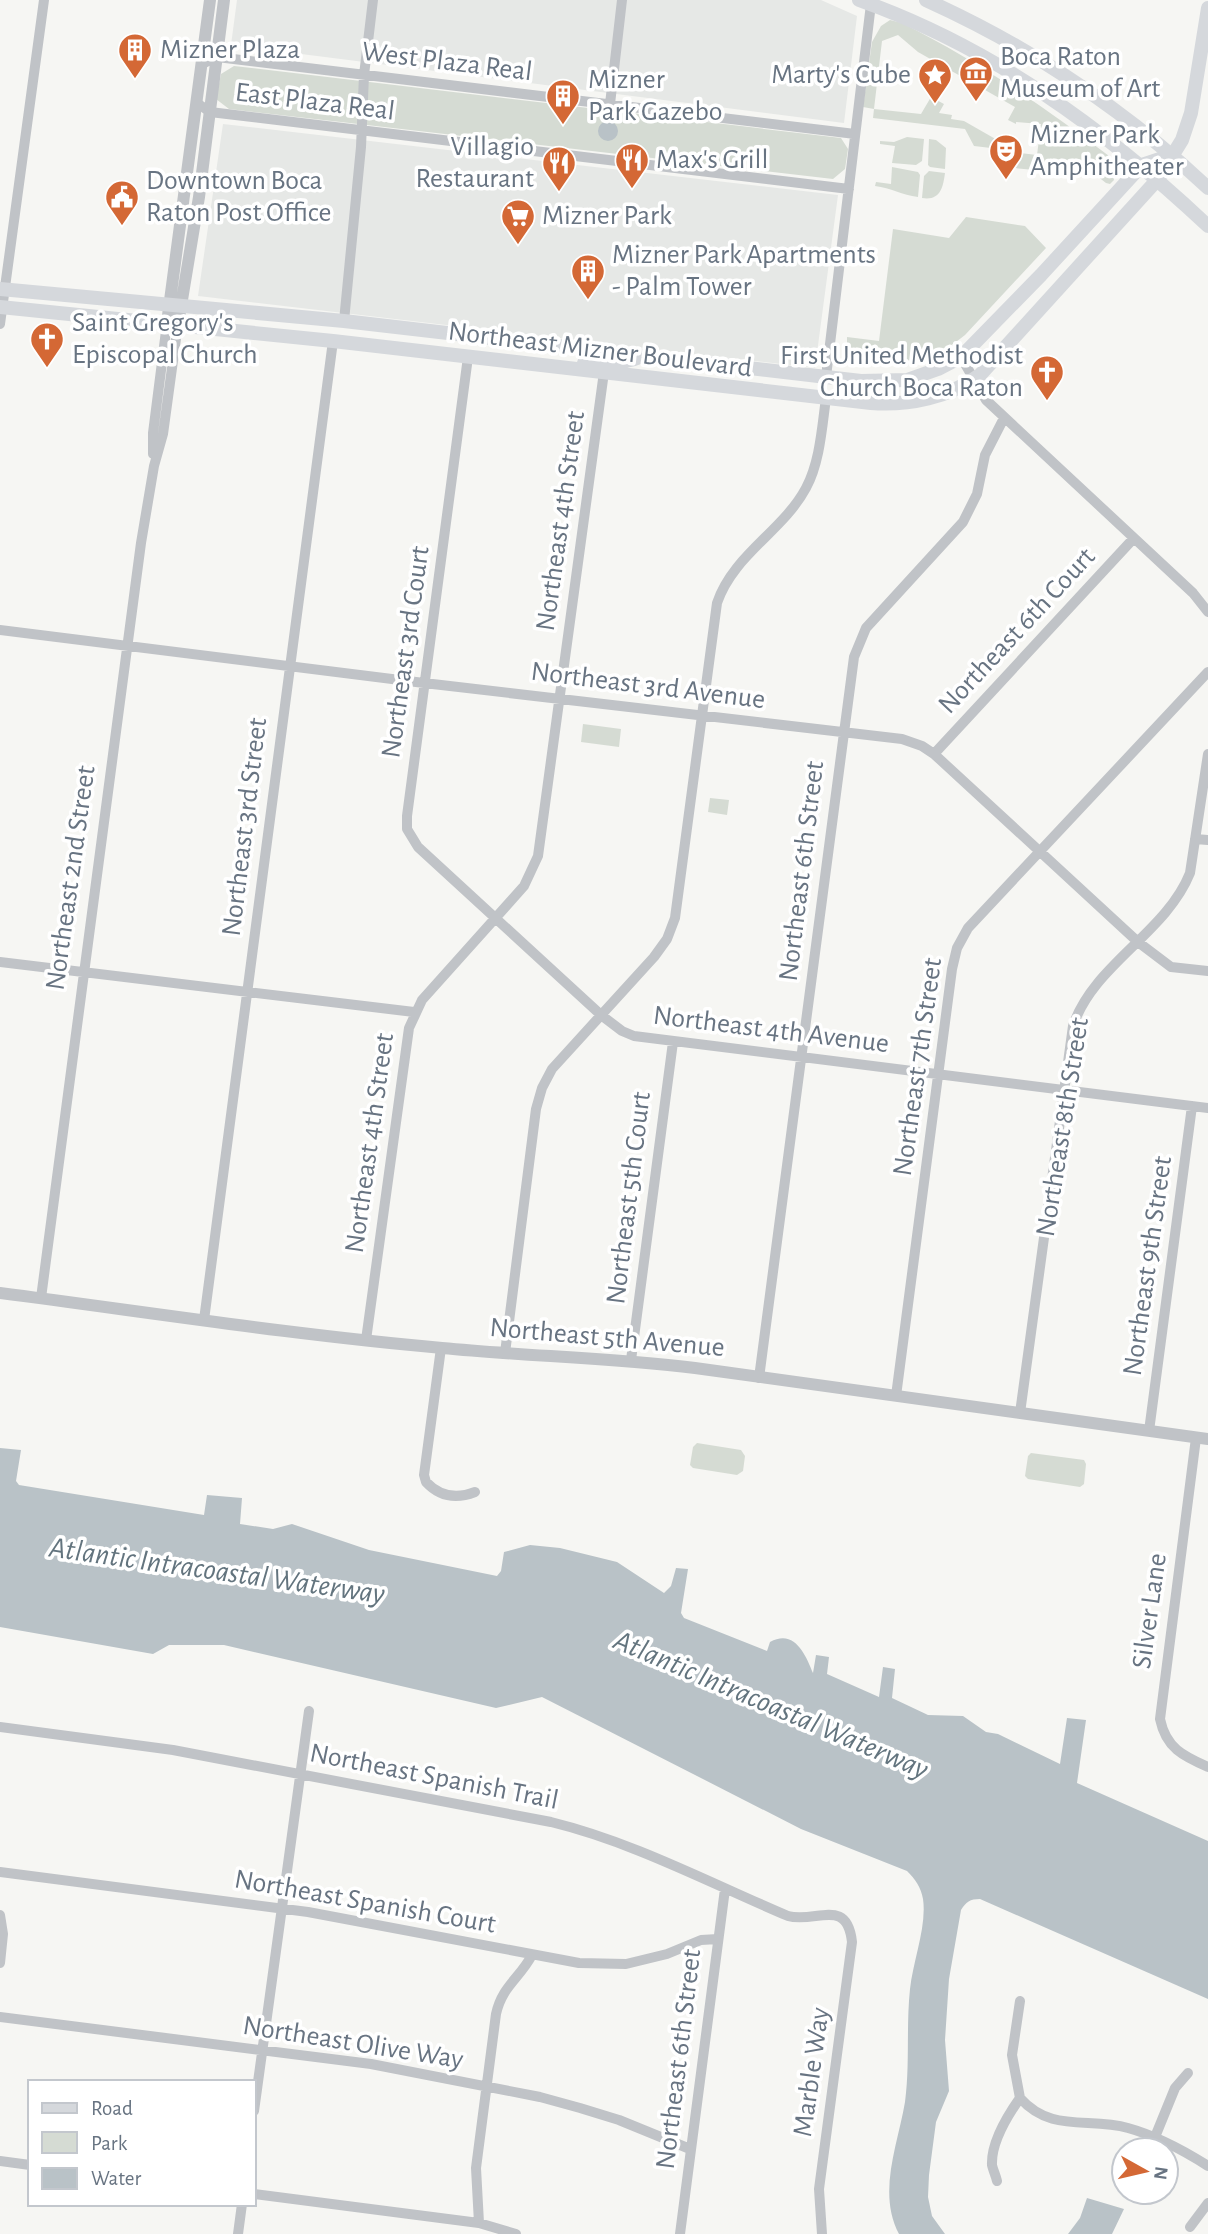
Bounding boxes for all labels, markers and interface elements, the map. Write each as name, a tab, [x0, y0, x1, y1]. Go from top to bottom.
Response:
building icon: Mizner Plaza	[116, 31, 154, 80]
place label: Mizner Plaza	[160, 36, 300, 64]
street label: West Plaza Real	[360, 38, 534, 86]
place label: Boca Raton Museum of Art	[1000, 43, 1160, 103]
museum icon: Boca Raton Museum of Art	[957, 54, 995, 103]
place icon: Marty's Cube	[916, 56, 954, 105]
place label: Marty's Cube	[771, 61, 911, 89]
place label: Mizner Park Gazebo	[588, 66, 723, 126]
building icon: Mizner Park Gazebo	[544, 77, 582, 126]
street label: East Plaza Real	[234, 78, 396, 126]
place label: Mizner Park Amphitheater	[1030, 121, 1184, 181]
theatre icon: Mizner Park Amphitheater	[987, 132, 1025, 181]
place label: Villagio Restaurant	[416, 133, 534, 193]
restaurant icon: Max's Grill	[613, 141, 651, 190]
restaurant icon: Villagio Restaurant	[540, 144, 578, 193]
place label: Max's Grill	[656, 146, 768, 174]
place label: Downtown Boca Raton Post Office	[146, 167, 332, 227]
public building icon: Downtown Boca Raton Post Office	[103, 178, 141, 227]
supermarket icon: Mizner Park	[499, 197, 537, 246]
place label: Mizner Park	[542, 202, 672, 230]
place label: Mizner Park Apartments - Palm Tower	[612, 241, 876, 301]
building icon: Mizner Park Apartments - Palm Tower	[569, 252, 607, 301]
place label: Saint Gregory's Episcopal Church	[72, 309, 258, 369]
street label: Northeast Mizner Boulevard	[446, 317, 754, 383]
church icon: Saint Gregory's Episcopal Church	[28, 320, 66, 369]
place label: First United Methodist Church Boca Raton	[780, 342, 1023, 402]
church icon: First United Methodist Church Boca Raton	[1028, 353, 1066, 402]
street label: Northeast 4th Street	[532, 409, 590, 633]
street label: Northeast 6th Court	[933, 543, 1101, 719]
street label: Northeast 3rd Court	[377, 544, 435, 760]
street label: Northeast 3rd Avenue	[529, 658, 767, 714]
street label: Northeast 3rd Street	[218, 716, 272, 938]
street label: Northeast 6th Street	[775, 759, 829, 983]
street label: Northeast 2nd Street	[41, 764, 101, 992]
street label: Northeast 7th Street	[889, 956, 947, 1178]
street label: Northeast 4th Avenue	[651, 1002, 891, 1058]
street label: Northeast 8th Street	[1032, 1015, 1094, 1239]
street label: Northeast 4th Street	[341, 1031, 399, 1255]
street label: Northeast 5th Court	[602, 1090, 656, 1306]
street label: Northeast 9th Street	[1119, 1154, 1177, 1378]
street label: Northeast 5th Avenue	[488, 1314, 726, 1362]
water label: Atlantic Intracoastal Waterway	[46, 1532, 387, 1609]
street label: Silver Lane	[1128, 1551, 1172, 1671]
water label: Atlantic Intracoastal Waterway	[609, 1625, 933, 1785]
street label: Northeast Spanish Trail	[307, 1739, 561, 1815]
street label: Northeast Spanish Court	[232, 1865, 498, 1939]
street label: Northeast 6th Street	[652, 1947, 706, 2171]
street label: Marble Way	[789, 2005, 835, 2139]
street label: Northeast Olive Way	[241, 2012, 465, 2074]
legend	[28, 2080, 256, 2206]
text: Road	[91, 2098, 133, 2119]
text: Park	[91, 2133, 128, 2154]
north arrow	[1110, 2136, 1180, 2206]
text: N	[1150, 2165, 1171, 2181]
text: Water	[91, 2168, 141, 2189]

